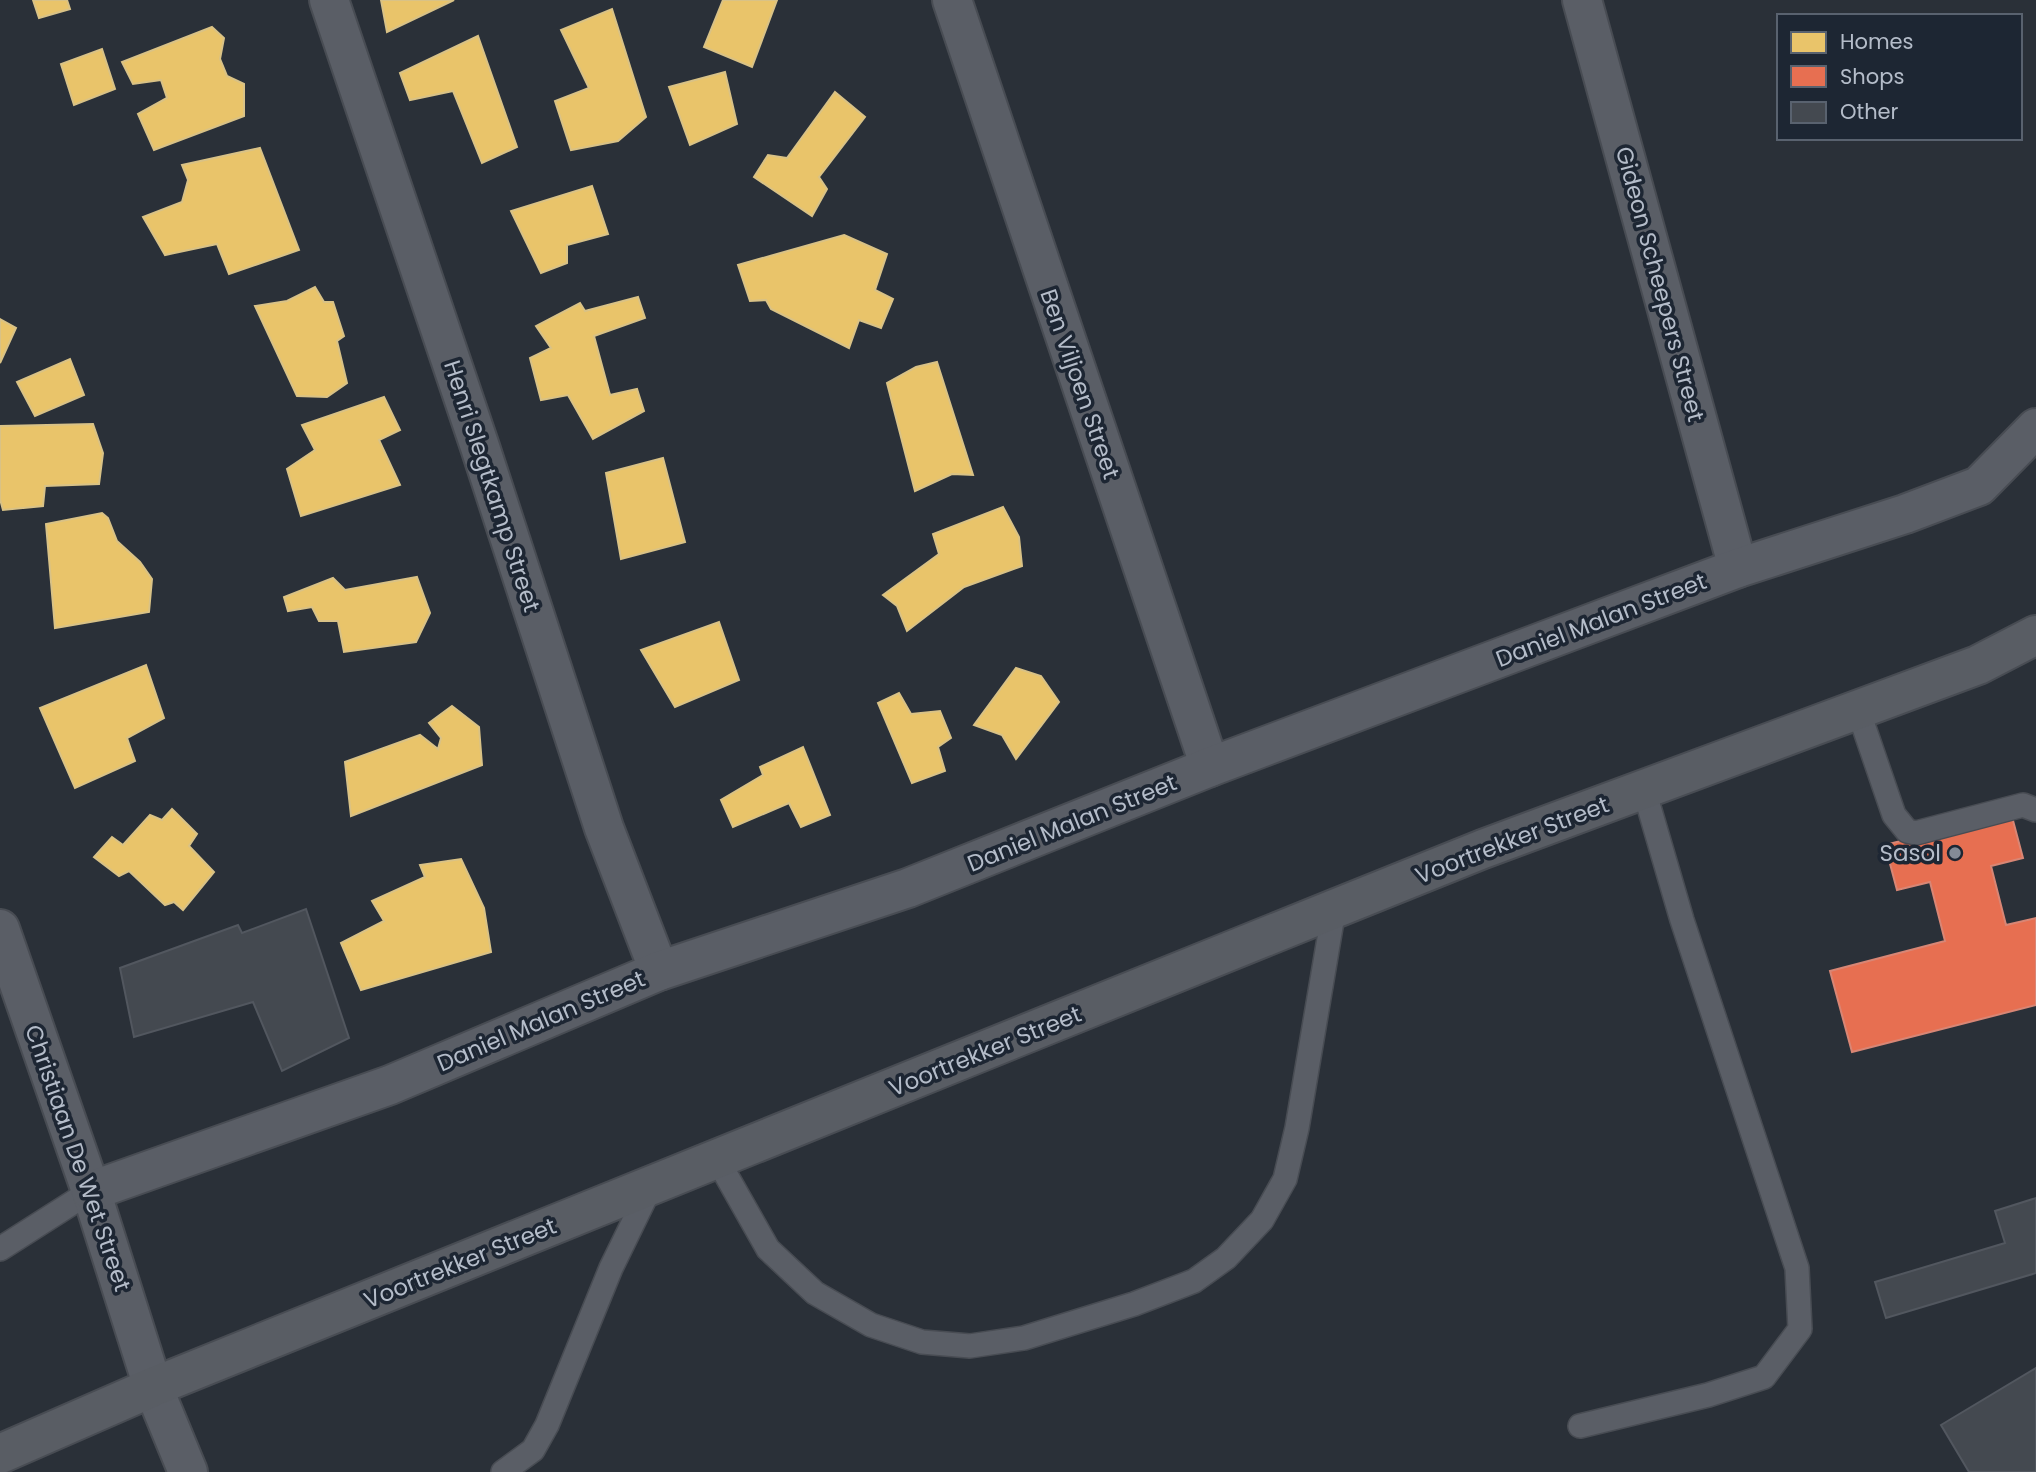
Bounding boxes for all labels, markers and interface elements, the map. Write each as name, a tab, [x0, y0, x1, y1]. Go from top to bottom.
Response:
legend	[1777, 14, 2022, 140]
text: Homes	[1840, 27, 1914, 56]
text: Shops	[1840, 62, 1904, 91]
text: Other	[1840, 97, 1899, 126]
street label: Gideon Scheepers Street	[1608, 143, 1712, 425]
street label: Ben Viljoen Street	[1032, 285, 1128, 483]
street label: Henri Slegtkamp Street	[436, 356, 548, 616]
street label: Daniel Malan Street	[1491, 565, 1711, 675]
street label: Daniel Malan Street	[963, 766, 1181, 880]
street label: Voortrekker Street	[1411, 788, 1613, 892]
place label: Sasol	[1880, 837, 1941, 869]
marker: Sasol	[1947, 845, 1963, 861]
street label: Daniel Malan Street	[432, 963, 650, 1079]
street label: Voortrekker Street	[884, 998, 1086, 1104]
street label: Christiaan De Wet Street	[17, 1020, 139, 1296]
street label: Voortrekker Street	[359, 1210, 561, 1316]

